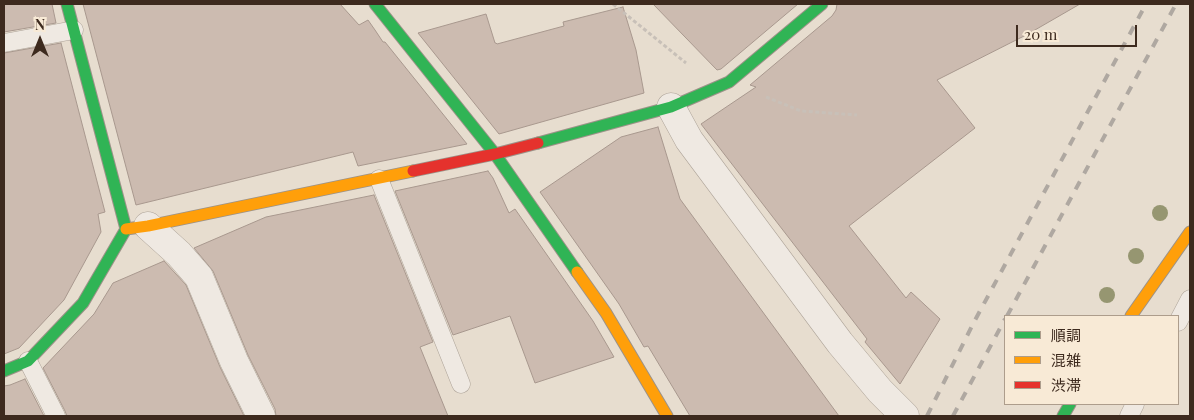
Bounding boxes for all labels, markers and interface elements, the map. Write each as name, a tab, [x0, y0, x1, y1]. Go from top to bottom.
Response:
north arrow	[15, 15, 65, 65]
text: N	[35, 15, 45, 34]
scale bar	[1019, 15, 1140, 47]
text: 20 m	[1024, 24, 1057, 44]
legend	[1004, 315, 1179, 405]
text: 順調	[1051, 325, 1081, 345]
text: 混雑	[1051, 350, 1081, 370]
text: 渋滞	[1051, 375, 1081, 395]

